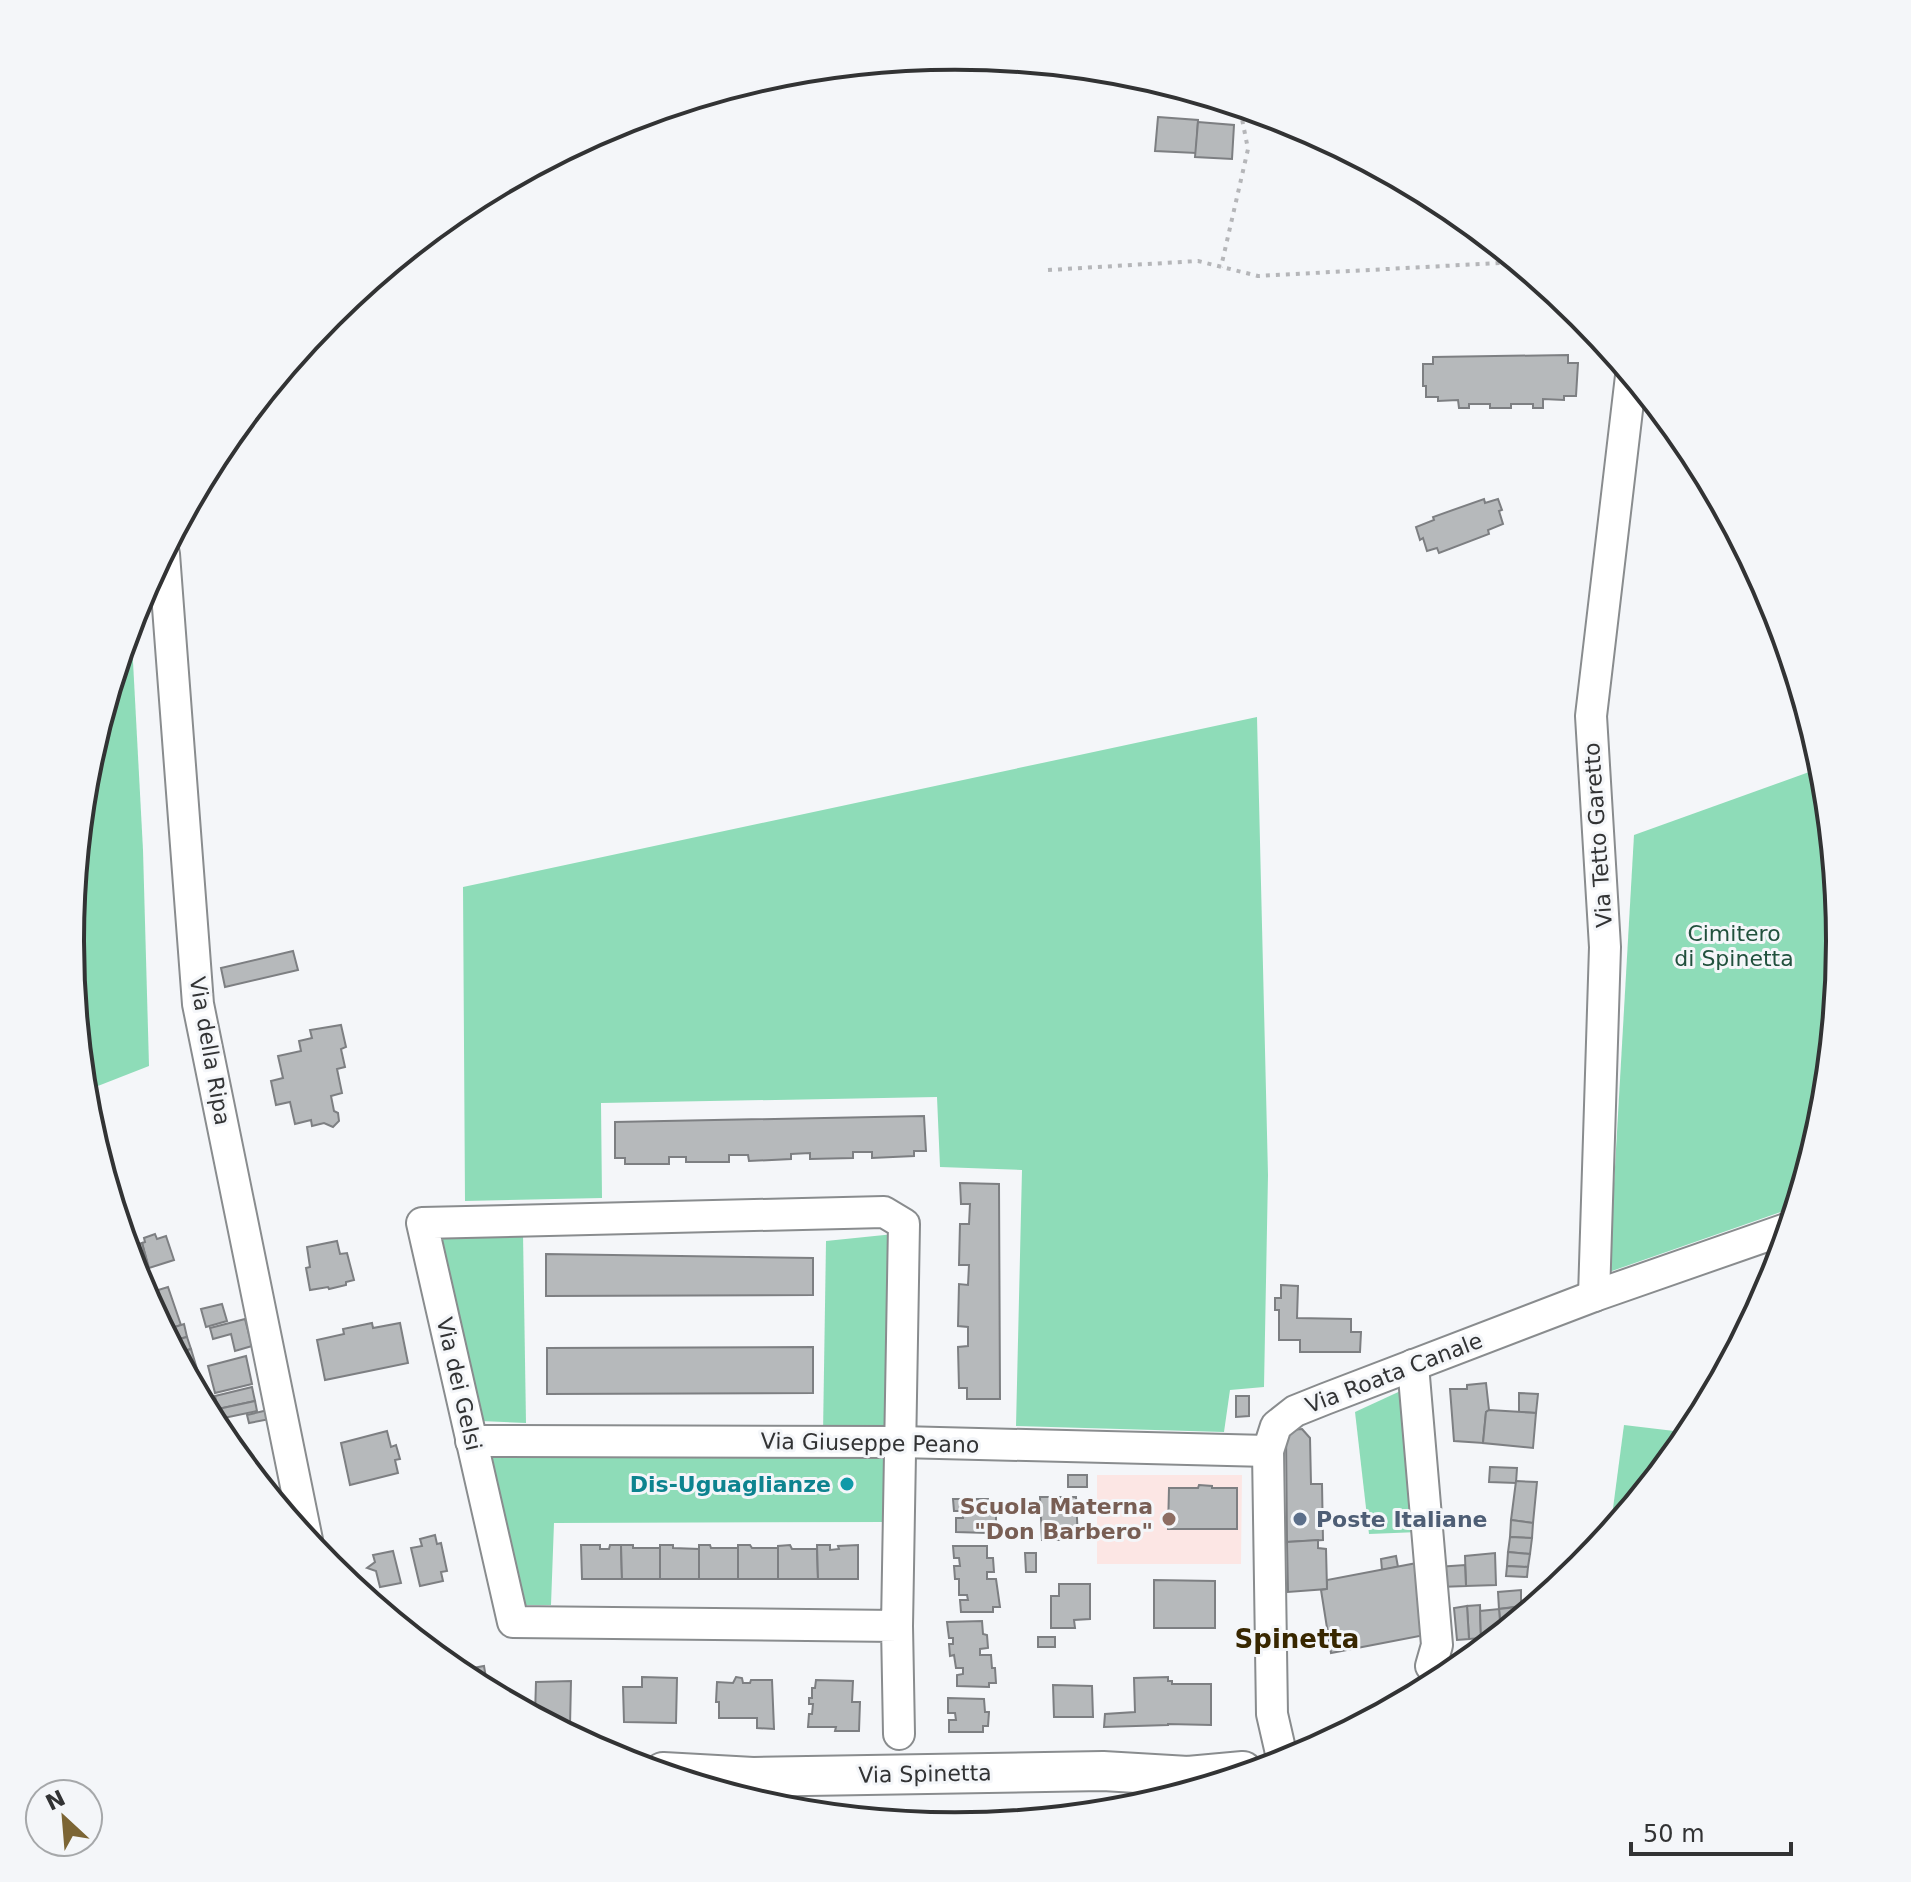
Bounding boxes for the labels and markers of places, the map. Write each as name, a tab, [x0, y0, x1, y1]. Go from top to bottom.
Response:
place label: Dis-Uguaglianze	[630, 1472, 831, 1497]
marker: Dis-Uguaglianze	[838, 1475, 856, 1493]
place label: Scuola Materna "Don Barbero"	[960, 1494, 1153, 1544]
place label: Poste Italiane	[1316, 1507, 1488, 1532]
marker: Scuola Materna "Don Barbero"	[1160, 1510, 1178, 1528]
marker: Poste Italiane	[1291, 1510, 1309, 1528]

